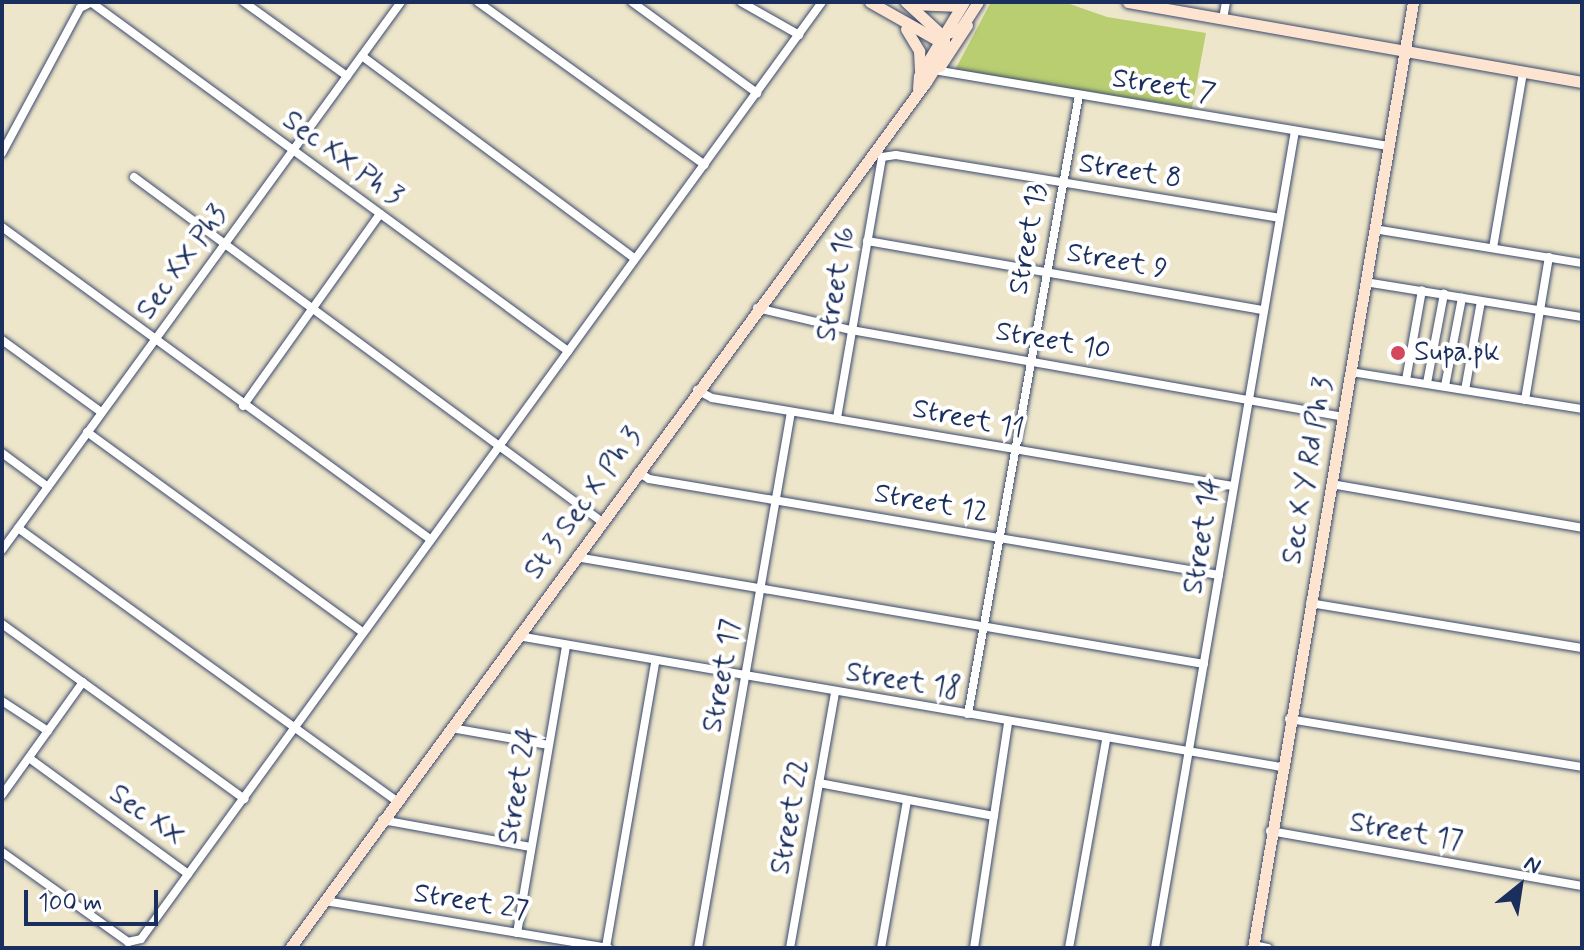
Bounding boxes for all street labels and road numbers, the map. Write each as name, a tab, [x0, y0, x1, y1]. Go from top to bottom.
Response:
street label: Street 7	[1110, 62, 1218, 112]
street label: Sec XX Ph 3	[273, 102, 411, 216]
street label: Street 8	[1076, 147, 1184, 197]
street label: Street 13	[1003, 181, 1055, 297]
street label: Sec XX Ph3	[129, 197, 237, 329]
street label: Street 16	[810, 224, 864, 344]
street label: Street 9	[1064, 237, 1170, 287]
street label: Street 10	[993, 315, 1113, 369]
street label: Sec X Y Rd Ph 3	[1276, 374, 1342, 568]
street label: Street 11	[910, 393, 1026, 447]
street label: St 3 Sec X Ph 3	[517, 421, 651, 587]
street label: Street 14	[1177, 475, 1229, 597]
street label: Street 12	[871, 477, 991, 531]
street label: Street 17	[697, 617, 749, 735]
street label: Street 18	[843, 656, 963, 708]
street label: Street 24	[492, 725, 546, 847]
street label: Street 22	[764, 757, 818, 877]
street label: Sec XX	[101, 777, 191, 855]
street label: Street 17	[1347, 807, 1465, 859]
street label: Street 27	[411, 877, 531, 929]

